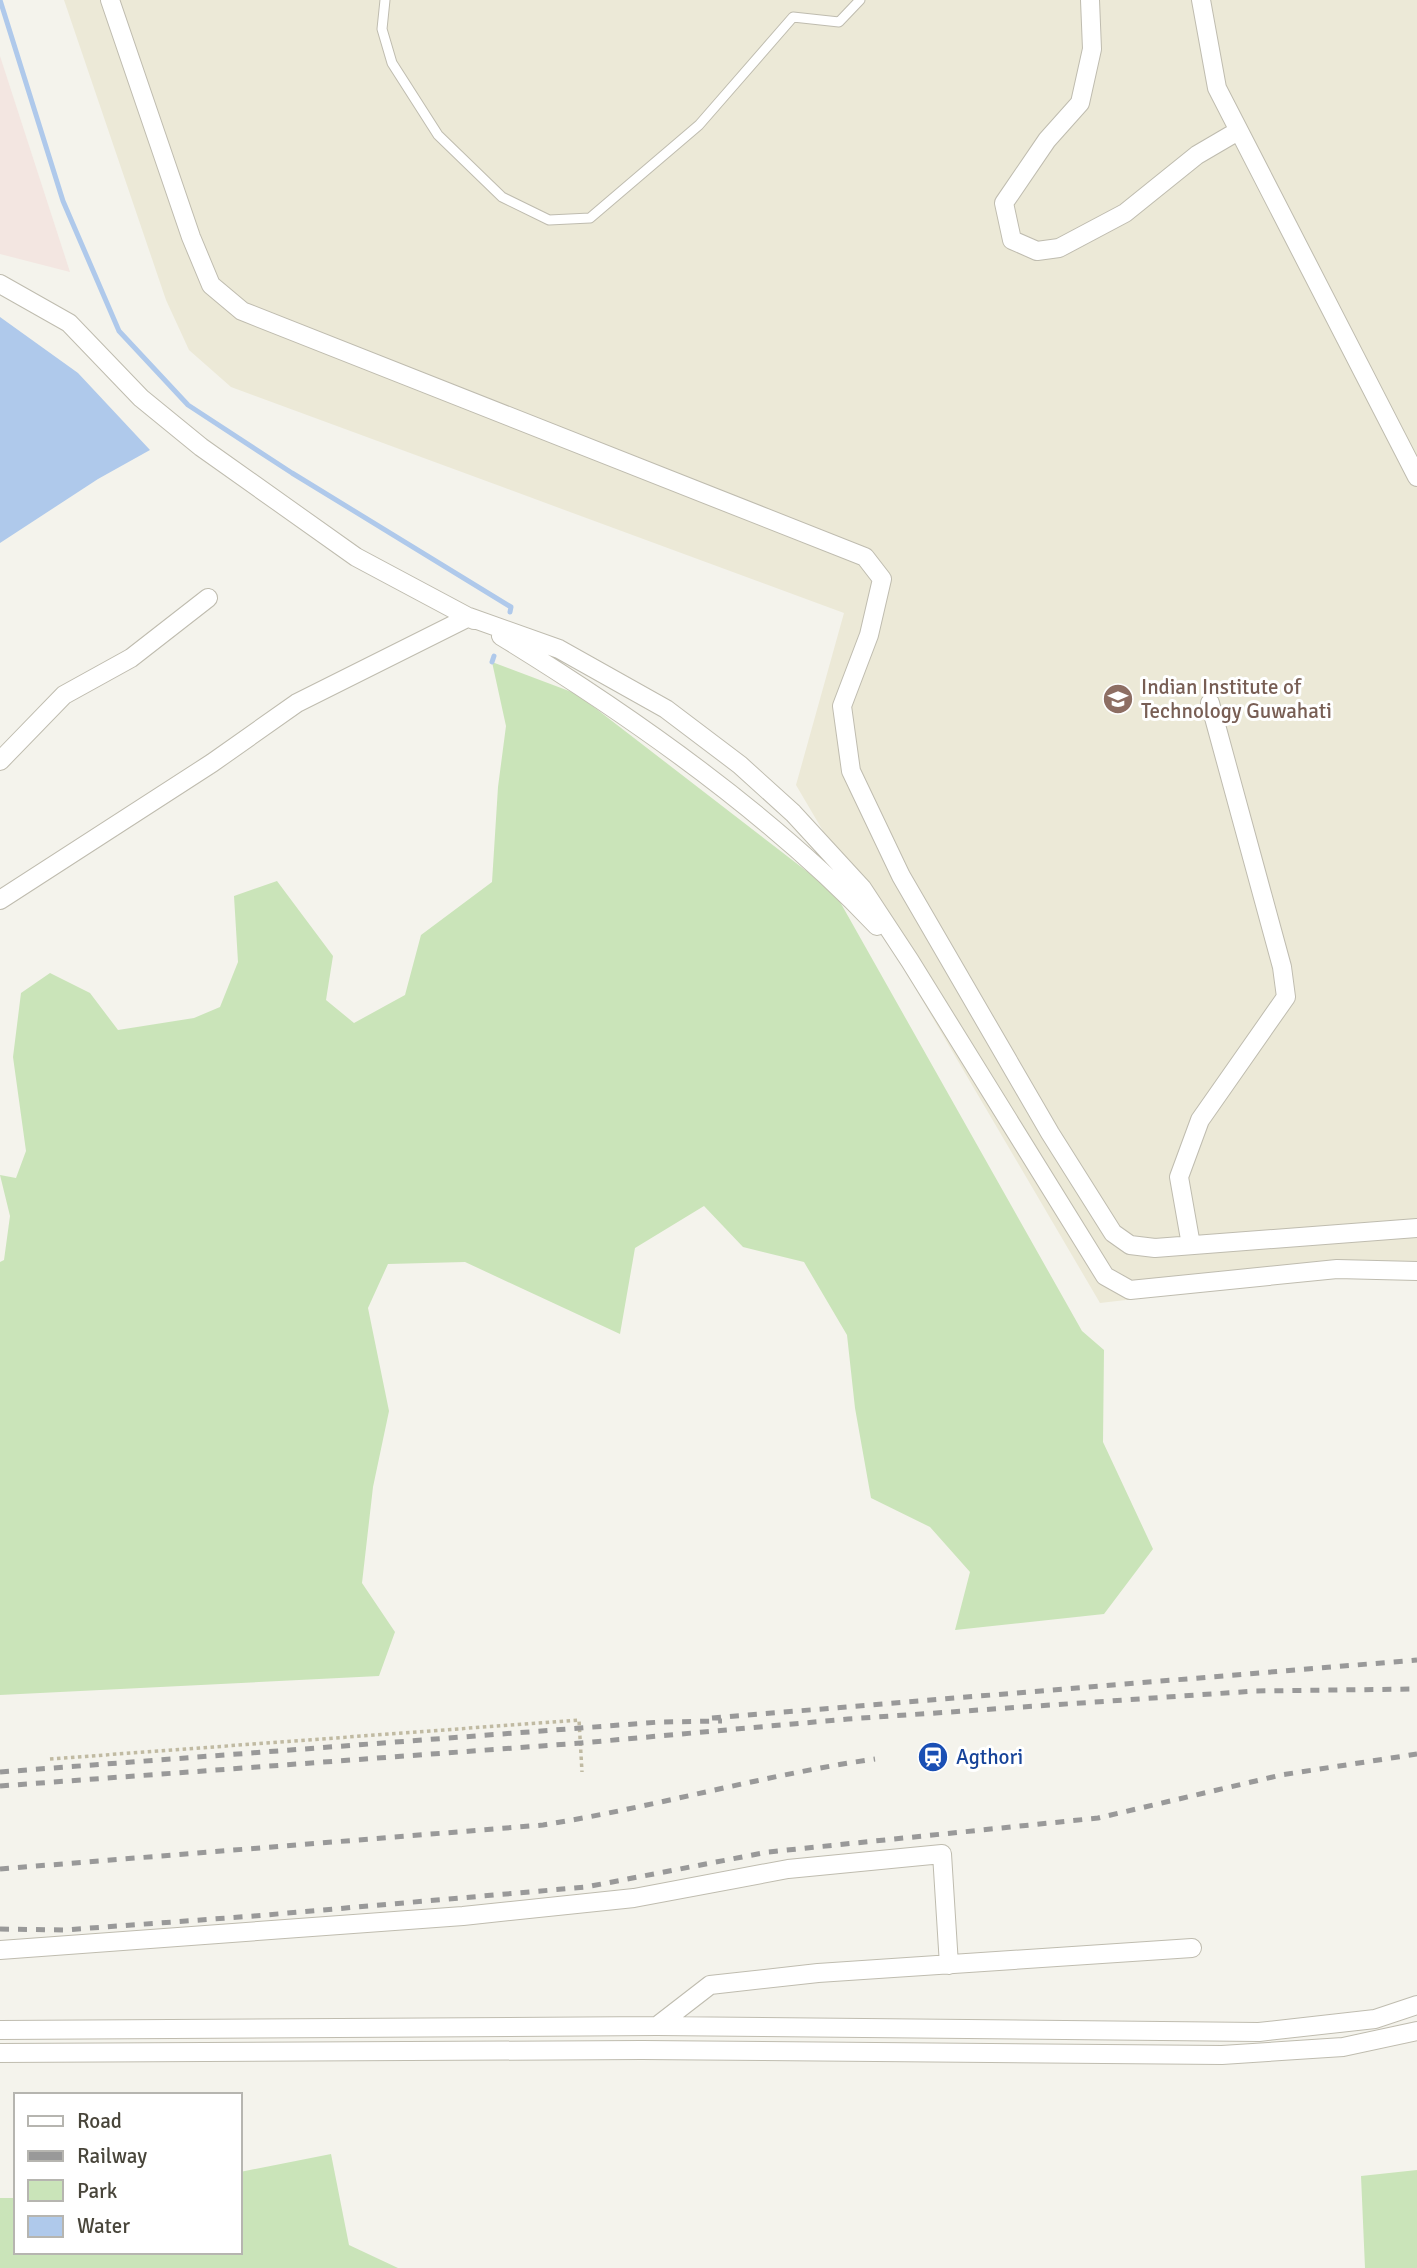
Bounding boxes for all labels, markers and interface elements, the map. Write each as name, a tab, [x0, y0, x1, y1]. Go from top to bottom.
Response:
place label: Indian Institute of Technology Guwahati	[1141, 674, 1332, 724]
school or university icon: Indian Institute of Technology Guwahati	[1101, 682, 1135, 716]
station icon: Agthori	[916, 1740, 950, 1774]
place label: Agthori	[956, 1744, 1023, 1770]
legend	[14, 2093, 242, 2254]
text: Road	[77, 2108, 122, 2134]
text: Railway	[77, 2143, 147, 2169]
text: Park	[77, 2178, 118, 2204]
text: Water	[77, 2213, 130, 2239]

